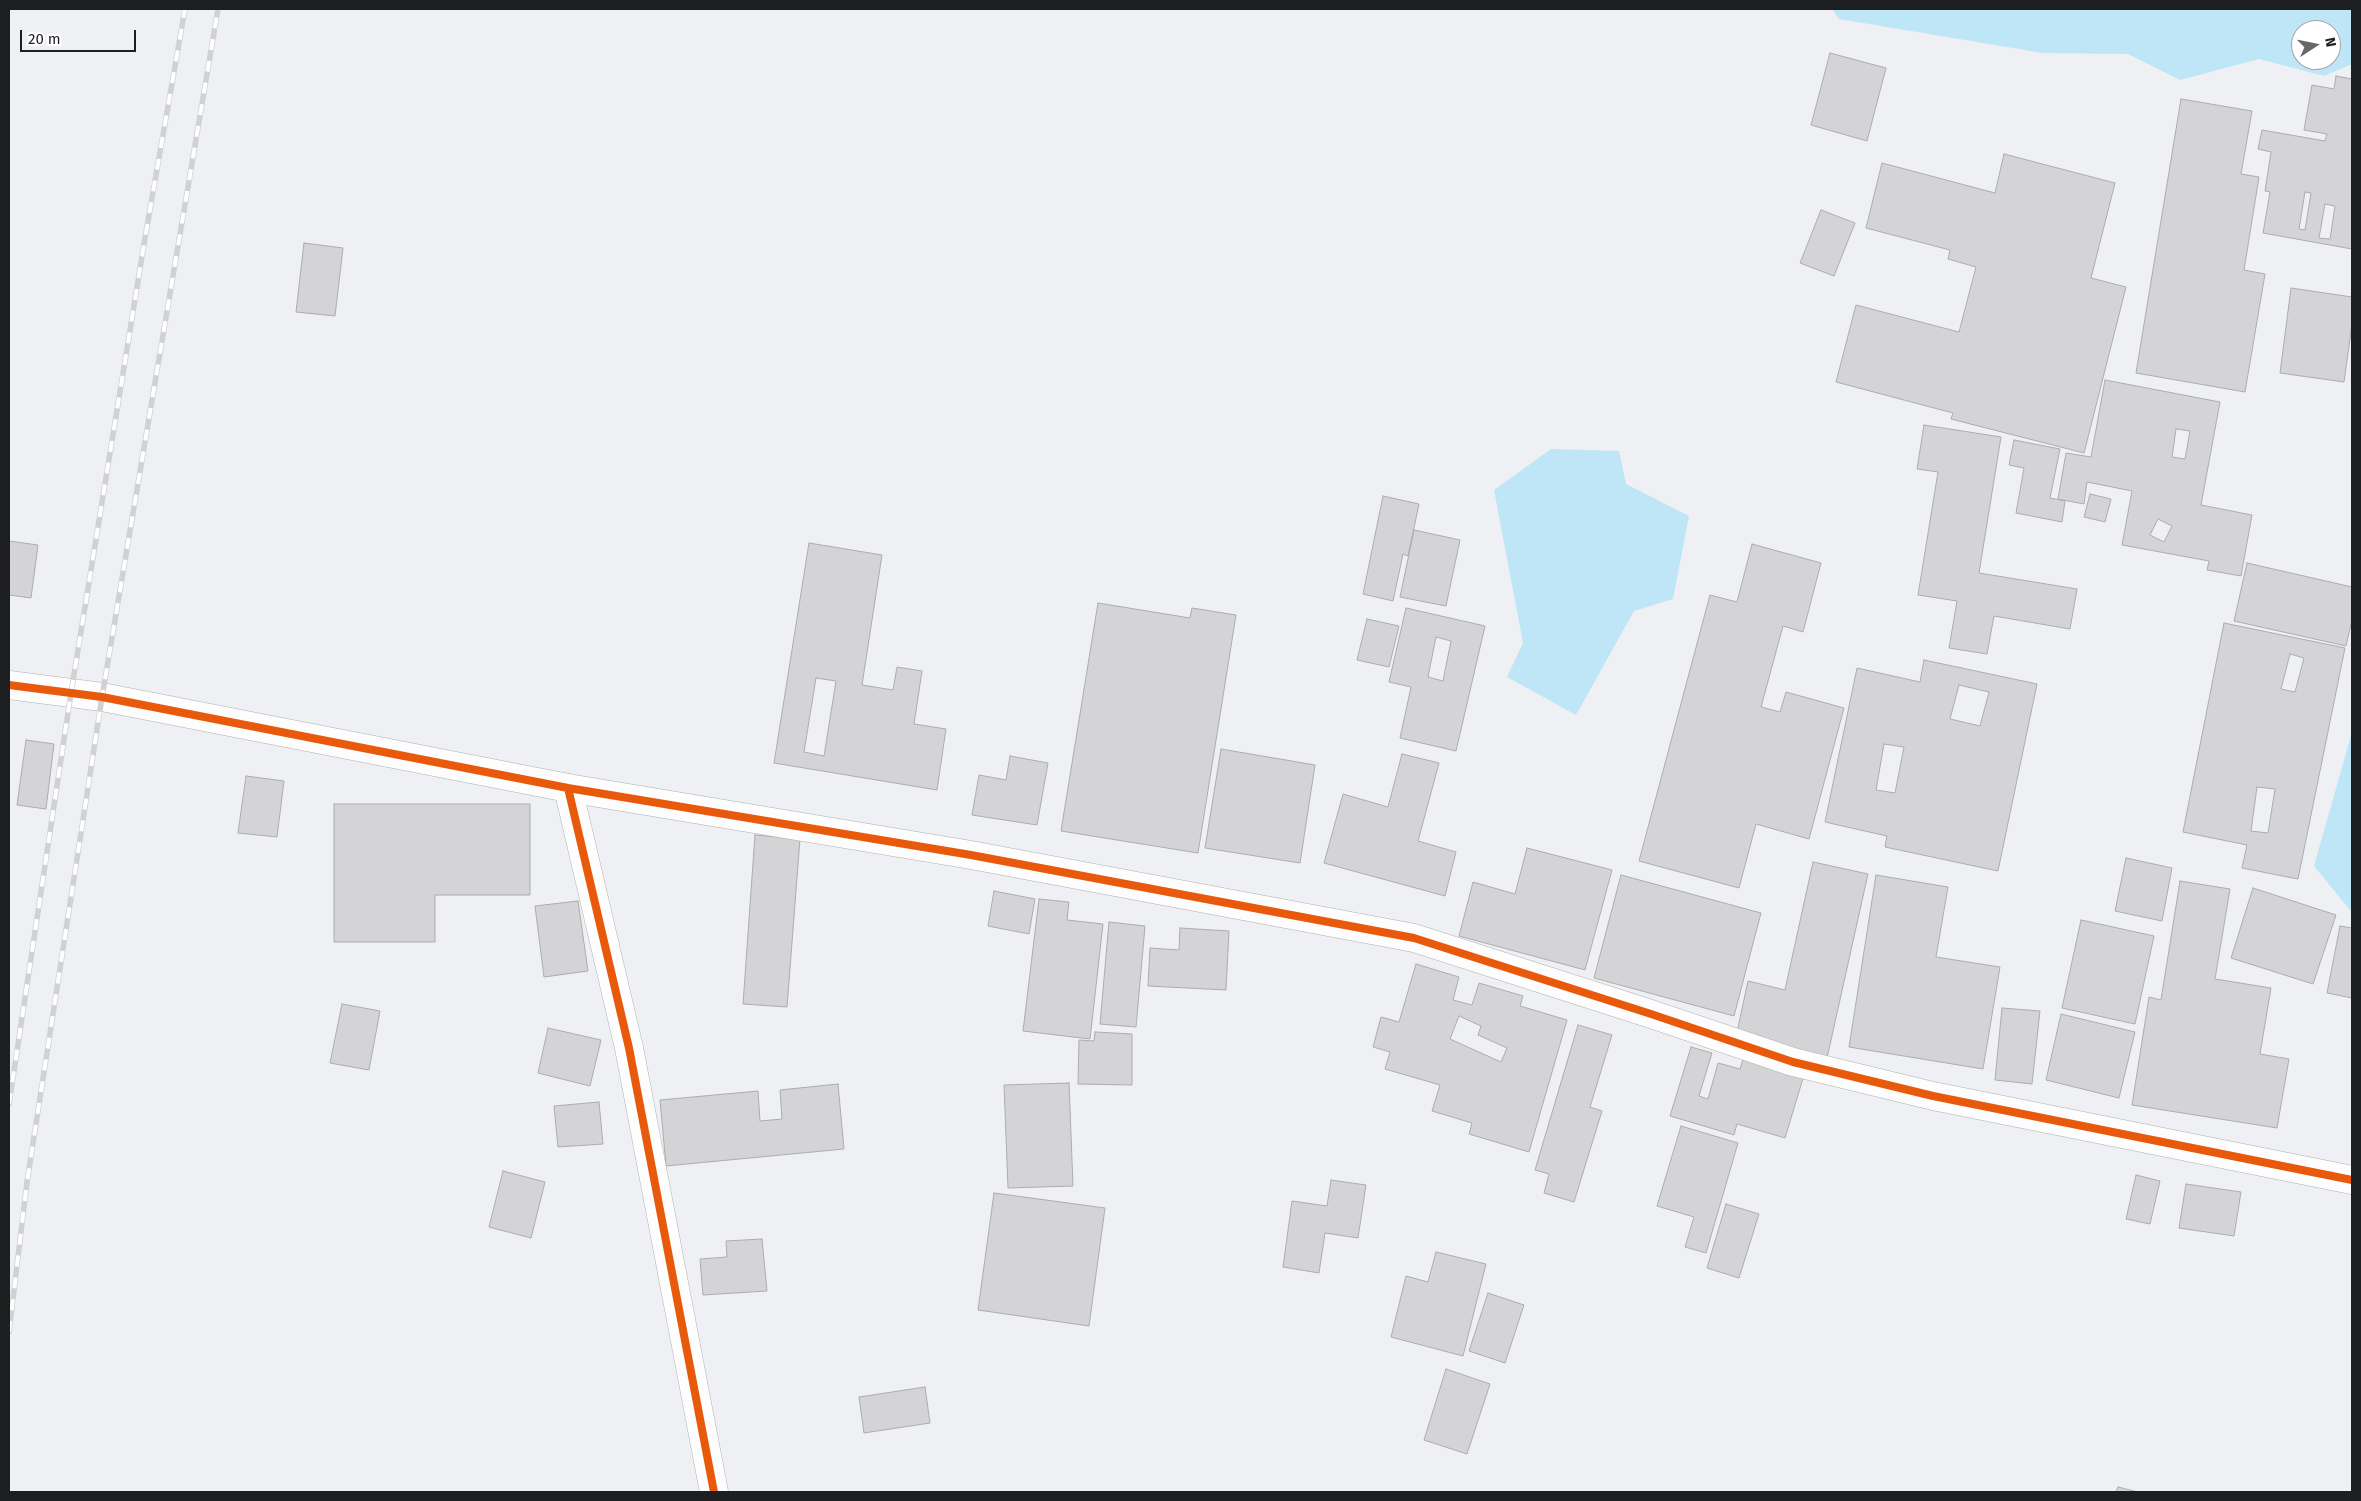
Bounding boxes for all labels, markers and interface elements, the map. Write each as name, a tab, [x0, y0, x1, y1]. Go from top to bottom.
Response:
scale bar	[22, 20, 139, 52]
north arrow	[2291, 20, 2341, 70]
text: 20 m	[28, 30, 61, 48]
text: N	[2321, 36, 2339, 48]

